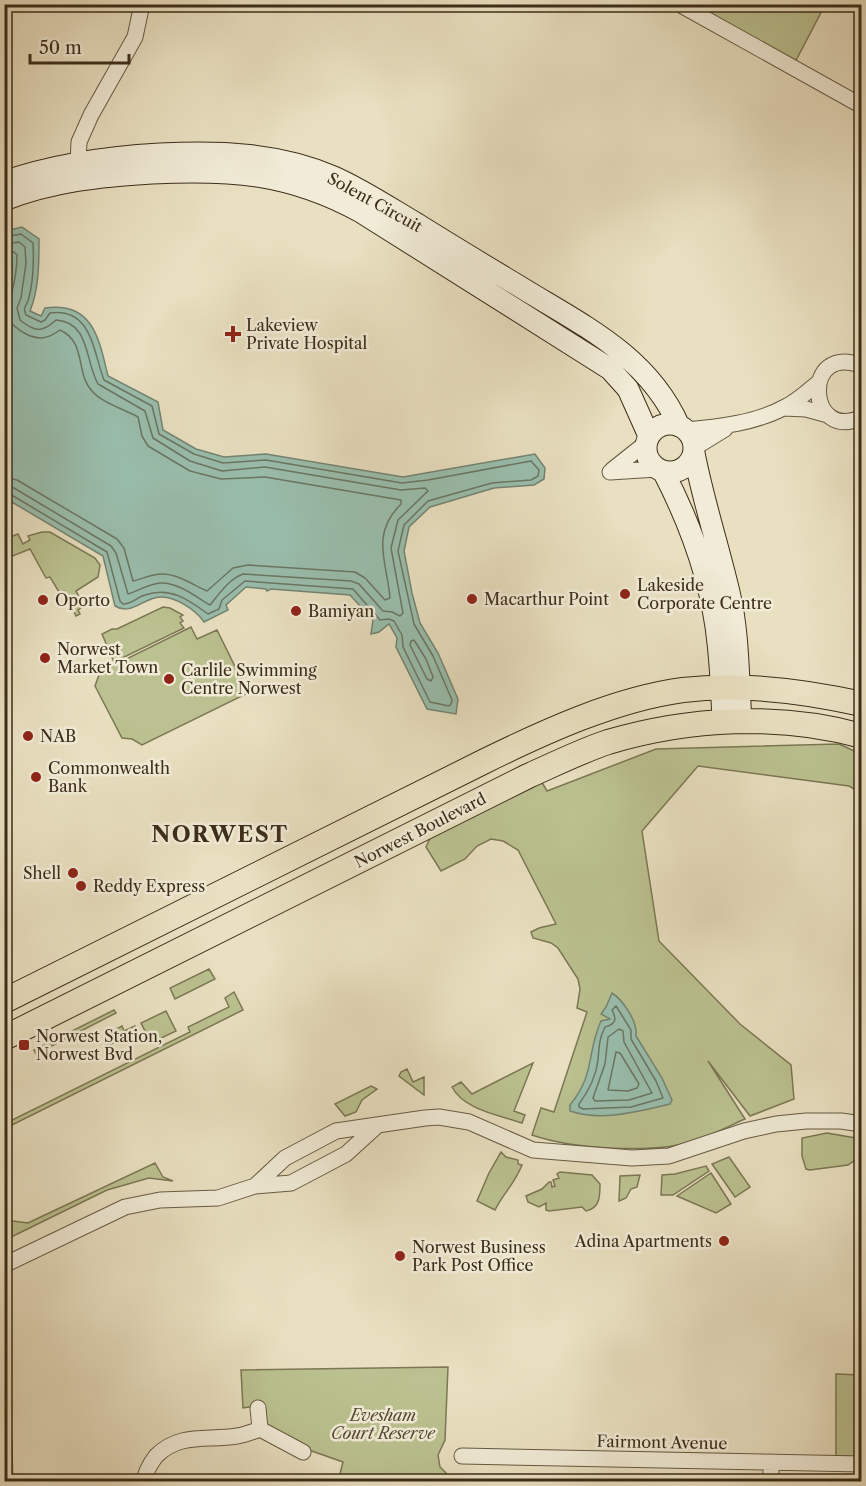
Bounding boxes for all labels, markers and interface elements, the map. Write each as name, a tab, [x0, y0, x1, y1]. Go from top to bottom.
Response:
scale bar	[30, 27, 129, 65]
text: 50 m	[39, 37, 82, 59]
street label: Solent Circuit	[324, 168, 426, 236]
place label: Lakeview Private Hospital	[246, 315, 367, 353]
marker: Lakeview Private Hospital	[224, 325, 242, 343]
place label: Lakeside Corporate Centre	[637, 575, 772, 613]
marker: Lakeside Corporate Centre	[618, 587, 632, 601]
place label: Macarthur Point	[484, 589, 609, 609]
place label: Oporto	[55, 590, 110, 610]
marker: Macarthur Point	[465, 592, 479, 606]
marker: Oporto	[36, 593, 50, 607]
place label: Bamiyan	[308, 601, 374, 621]
marker: Bamiyan	[289, 604, 303, 618]
place label: Norwest Market Town	[57, 639, 158, 677]
marker: Norwest Market Town	[38, 651, 52, 665]
place label: Carlile Swimming Centre Norwest	[181, 660, 317, 698]
marker: Carlile Swimming Centre Norwest	[162, 672, 176, 686]
place label: NAB	[40, 726, 76, 746]
marker: NAB	[21, 729, 35, 743]
place label: Commonwealth Bank	[48, 758, 170, 796]
marker: Commonwealth Bank	[29, 770, 43, 784]
street label: Norwest Boulevard	[351, 788, 489, 872]
district label: NORWEST	[151, 821, 289, 848]
place label: Shell	[23, 863, 61, 883]
marker: Shell	[66, 866, 80, 880]
place label: Reddy Express	[93, 876, 205, 896]
marker: Reddy Express	[74, 879, 88, 893]
place label: Norwest Station, Norwest Bvd	[36, 1026, 162, 1064]
marker: Norwest Station, Norwest Bvd	[17, 1038, 31, 1052]
place label: Adina Apartments	[574, 1231, 712, 1251]
marker: Adina Apartments	[717, 1234, 731, 1248]
place label: Norwest Business Park Post Office	[412, 1237, 546, 1275]
marker: Norwest Business Park Post Office	[393, 1249, 407, 1263]
park label: Evesham Court Reserve	[331, 1405, 436, 1443]
street label: Fairmont Avenue	[596, 1431, 728, 1453]

